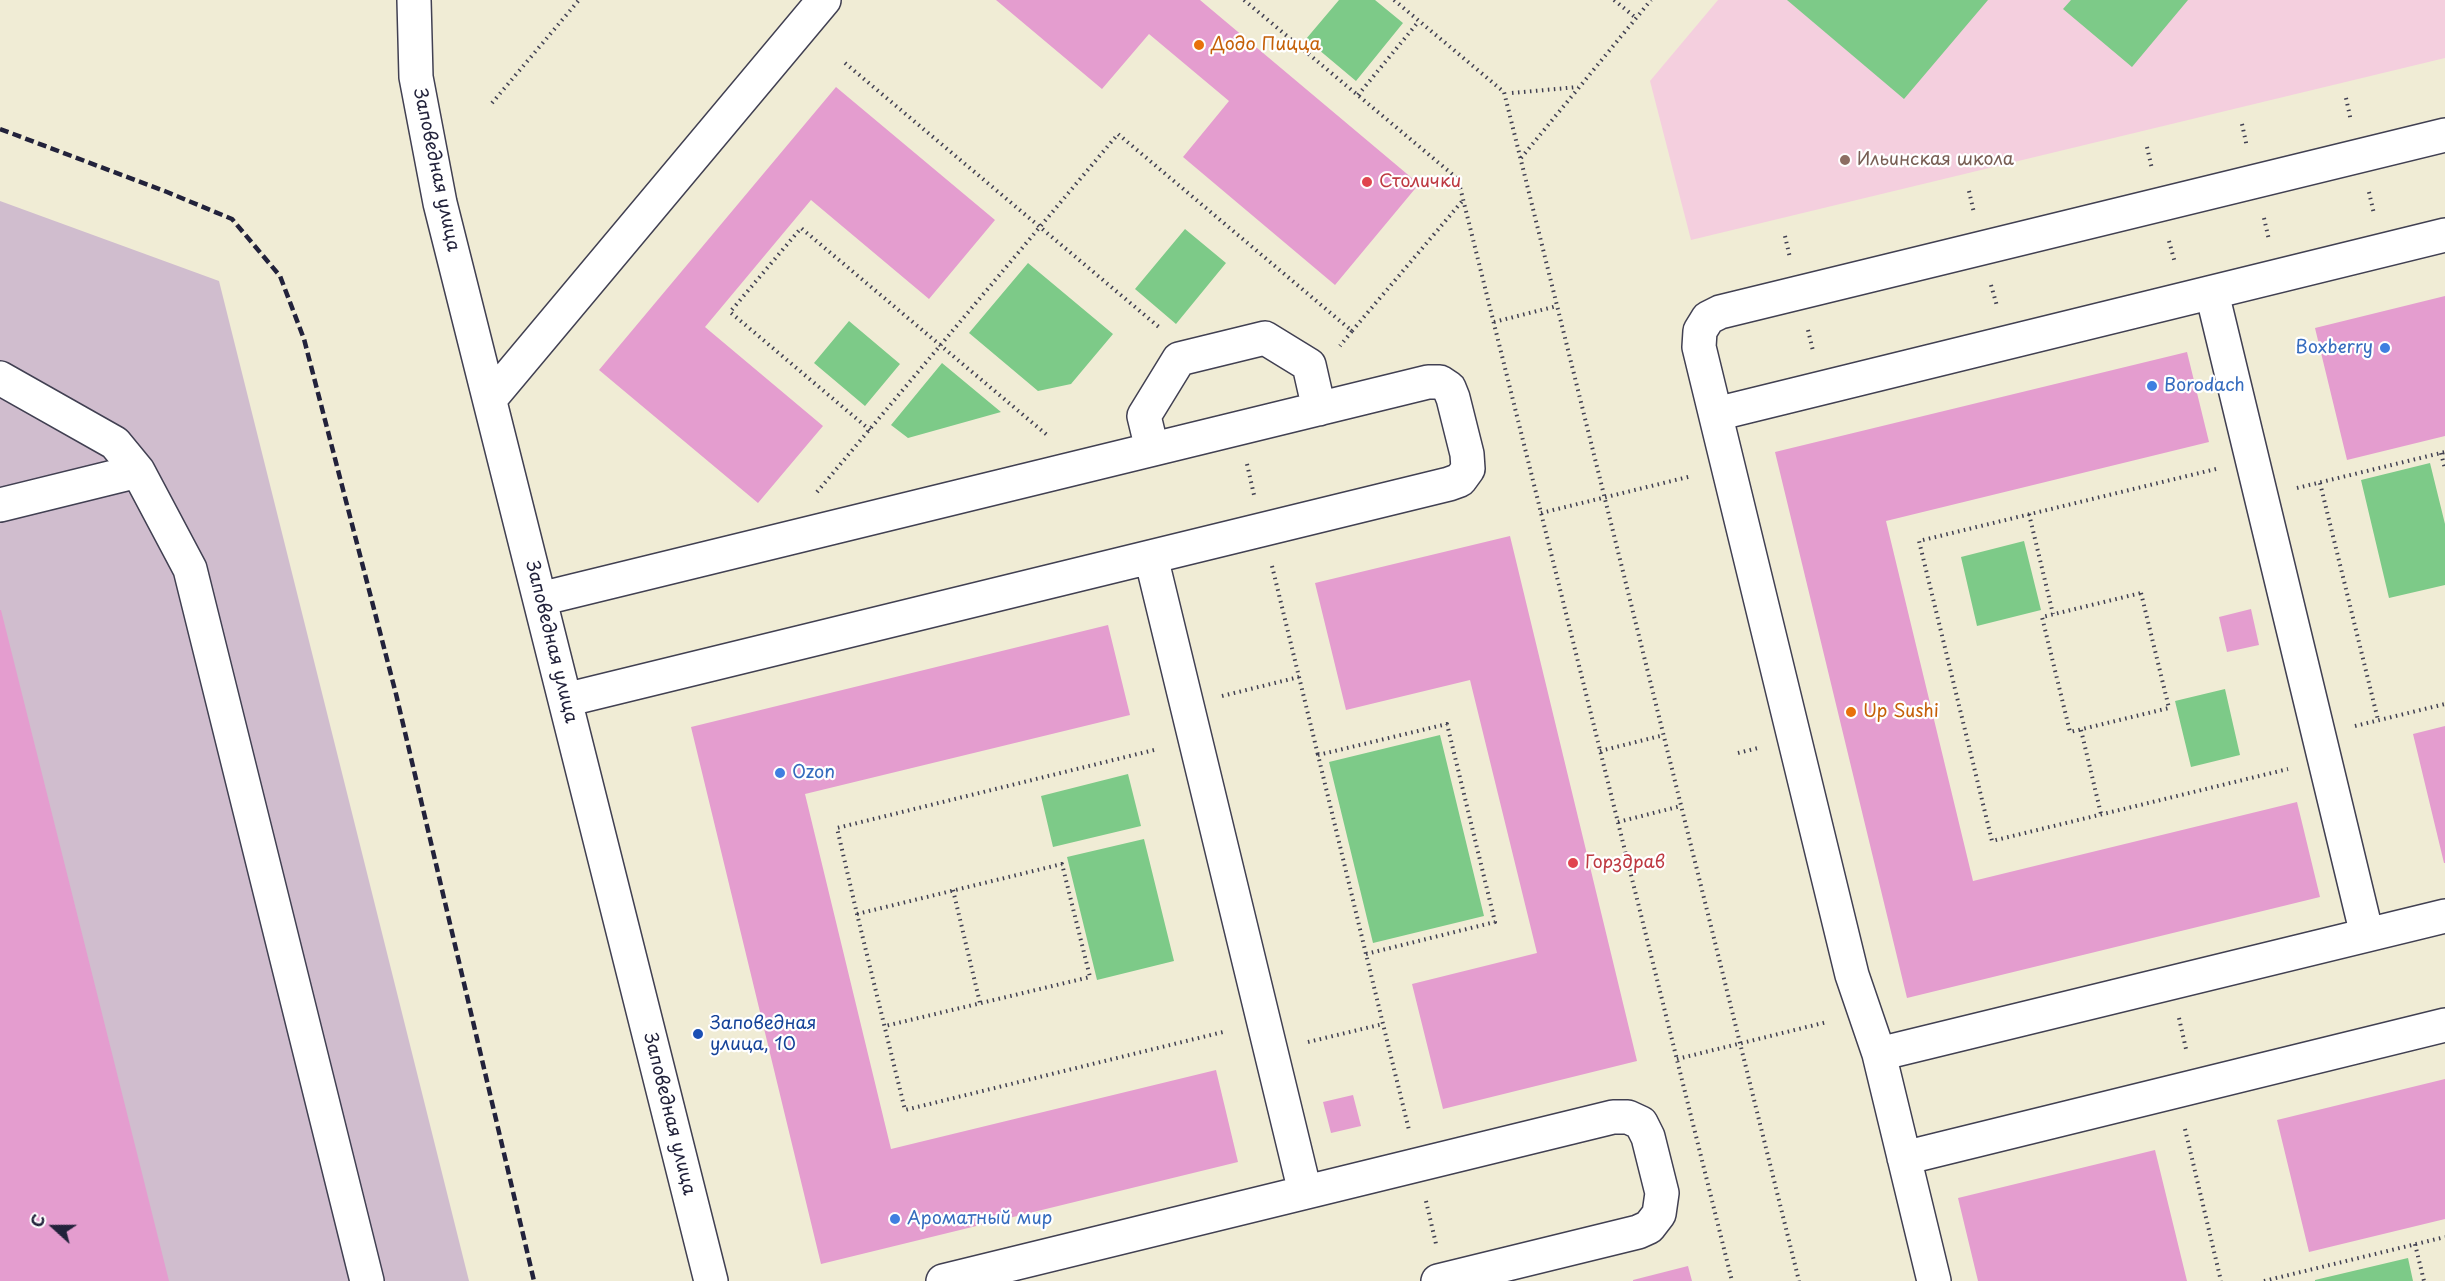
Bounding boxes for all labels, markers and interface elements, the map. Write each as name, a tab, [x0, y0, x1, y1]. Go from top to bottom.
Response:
place label: Додо Пицца	[1211, 34, 1321, 56]
marker: Додо Пицца	[1192, 38, 1206, 52]
street label: Заповедная улица	[408, 86, 464, 254]
place label: Ильинская школа	[1857, 149, 2014, 171]
marker: Ильинская школа	[1838, 153, 1852, 167]
place label: Столички	[1379, 171, 1461, 193]
marker: Столички	[1360, 175, 1374, 189]
place label: Boxberry	[2295, 337, 2373, 359]
marker: Boxberry	[2378, 341, 2392, 355]
place label: Borodach	[2164, 375, 2245, 397]
marker: Borodach	[2145, 379, 2159, 393]
street label: Заповедная улица	[520, 559, 582, 725]
place label: Up Sushi	[1863, 701, 1939, 723]
marker: Up Sushi	[1844, 705, 1858, 719]
place label: Ozon	[792, 762, 835, 784]
marker: Ozon	[773, 766, 787, 780]
place label: Горздрав	[1585, 852, 1665, 874]
marker: Горздрав	[1566, 856, 1580, 870]
place label: Заповедная улица, 10	[710, 1013, 817, 1056]
marker: Заповедная улица, 10	[691, 1027, 705, 1041]
street label: Заповедная улица	[638, 1031, 700, 1197]
north arrow	[24, 1197, 84, 1257]
place label: Ароматный мир	[907, 1208, 1052, 1230]
text: С	[24, 1211, 51, 1230]
marker: Ароматный мир	[888, 1212, 902, 1226]

